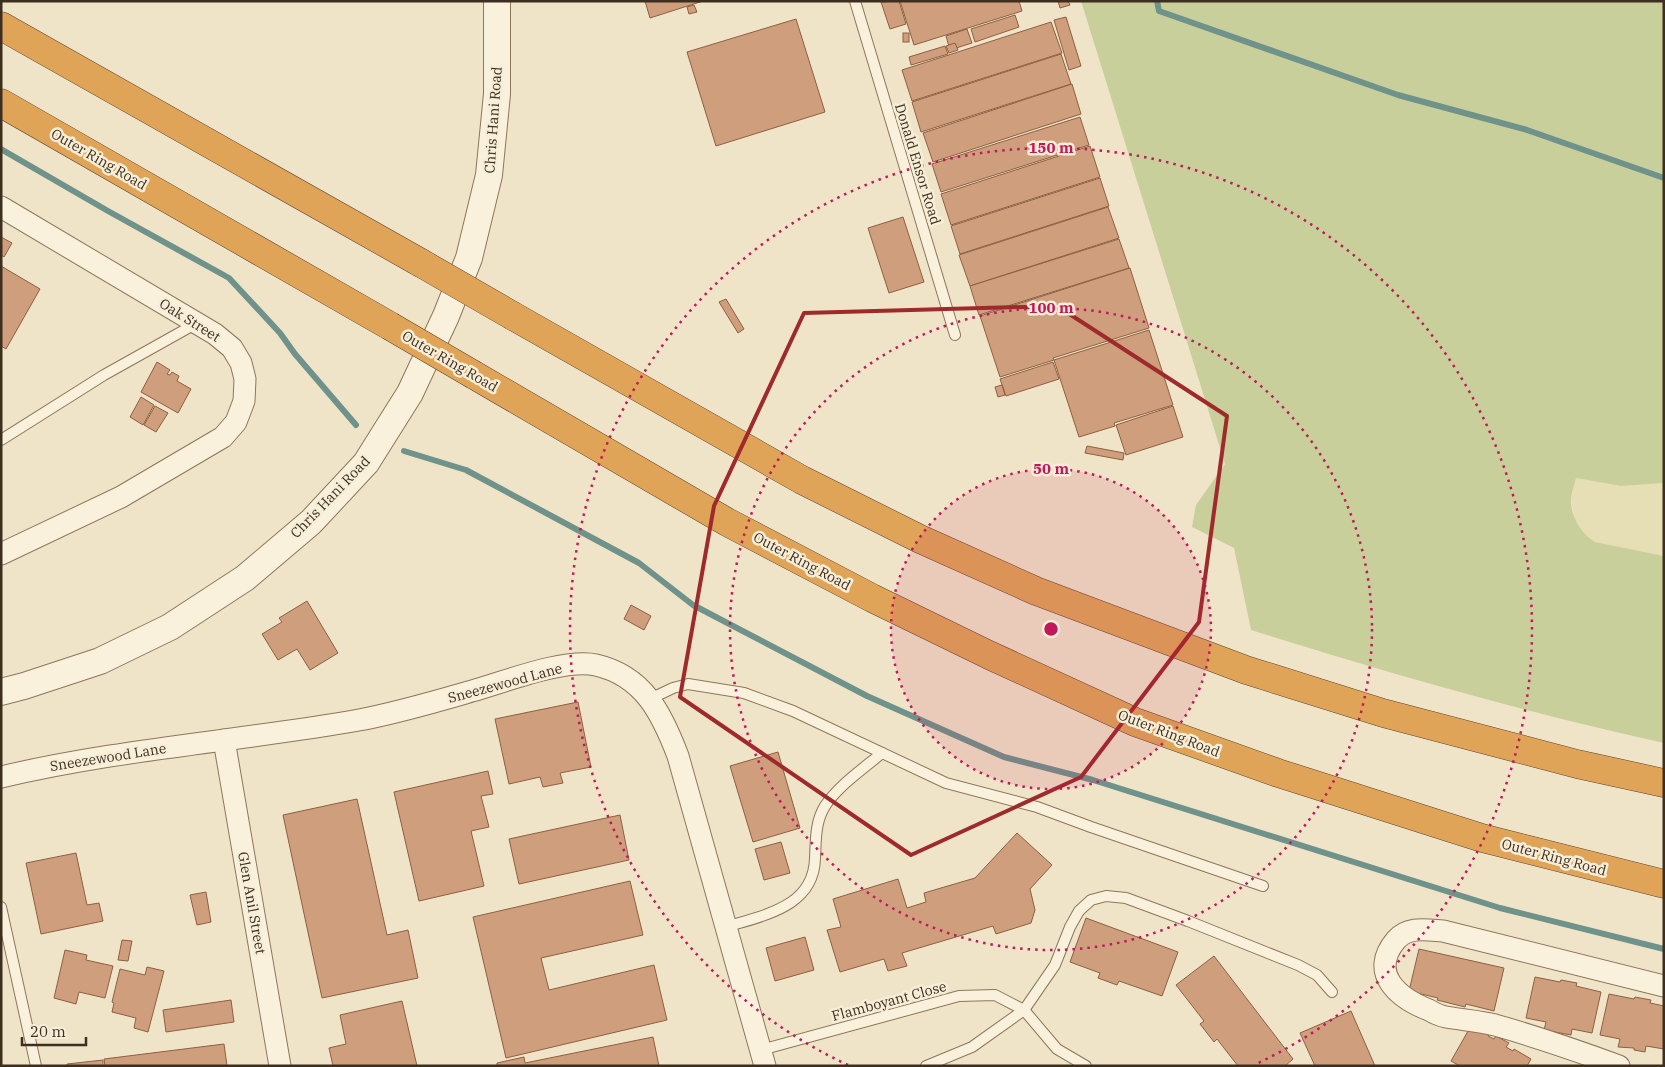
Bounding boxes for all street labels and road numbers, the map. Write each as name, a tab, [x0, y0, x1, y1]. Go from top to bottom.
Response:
street label: Chris Hani Road	[480, 65, 506, 174]
street label: Donald Ensor Road	[891, 101, 945, 227]
street label: Outer Ring Road	[48, 124, 151, 194]
street label: Oak Street	[156, 294, 224, 346]
street label: Outer Ring Road	[399, 326, 502, 396]
street label: Chris Hani Road	[286, 452, 374, 542]
street label: Outer Ring Road	[750, 528, 854, 594]
street label: Sneezewood Lane	[446, 659, 564, 707]
street label: Outer Ring Road	[1116, 705, 1223, 761]
street label: Sneezewood Lane	[49, 739, 167, 775]
street label: Outer Ring Road	[1500, 834, 1609, 880]
street label: Glen Anil Street	[234, 850, 270, 956]
street label: Flamboyant Close	[830, 977, 948, 1025]

